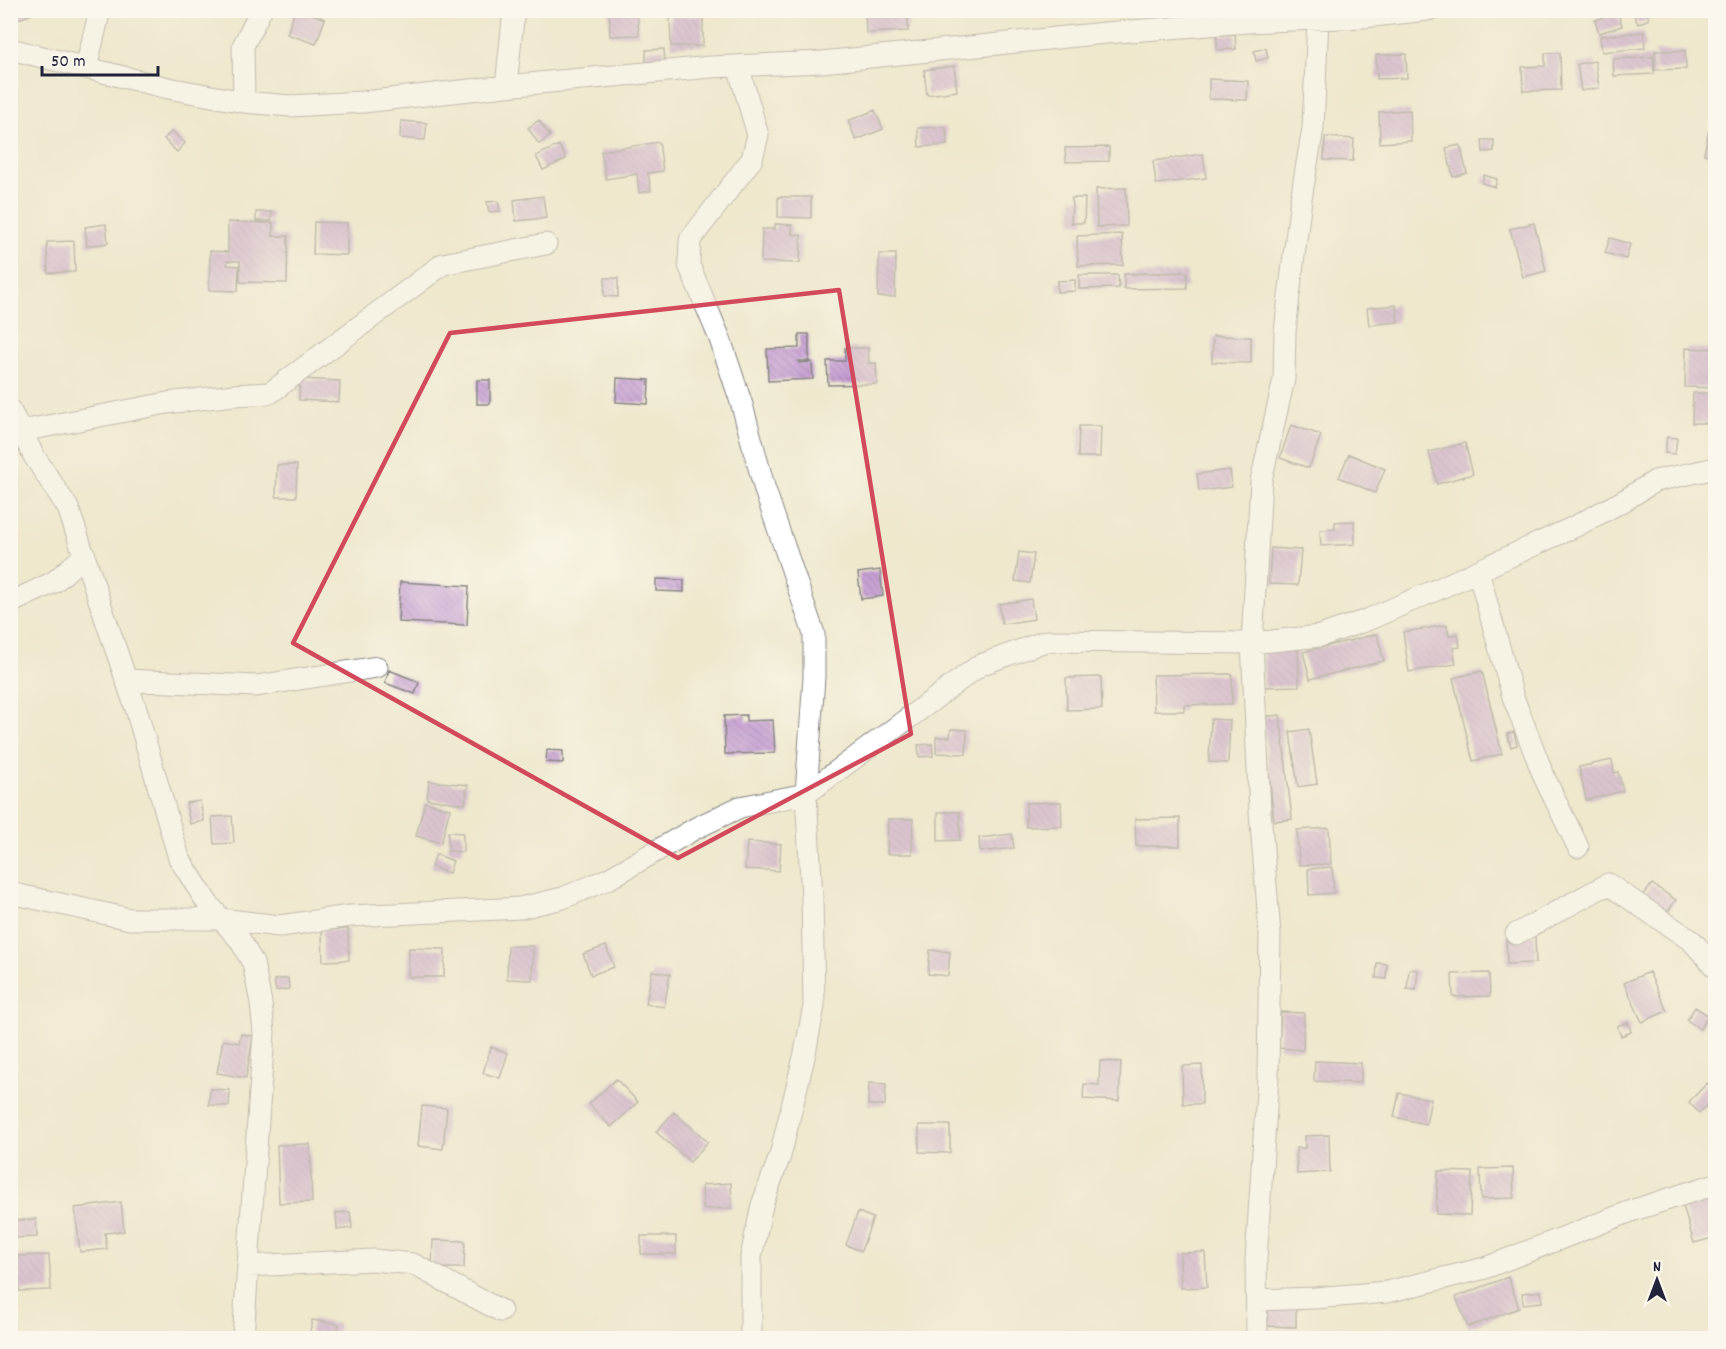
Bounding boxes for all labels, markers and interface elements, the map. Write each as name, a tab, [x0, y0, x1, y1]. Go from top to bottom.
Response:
scale bar	[42, 39, 158, 77]
text: 50 m	[51, 50, 86, 75]
north arrow	[1627, 1250, 1687, 1310]
text: N	[1653, 1256, 1661, 1279]

